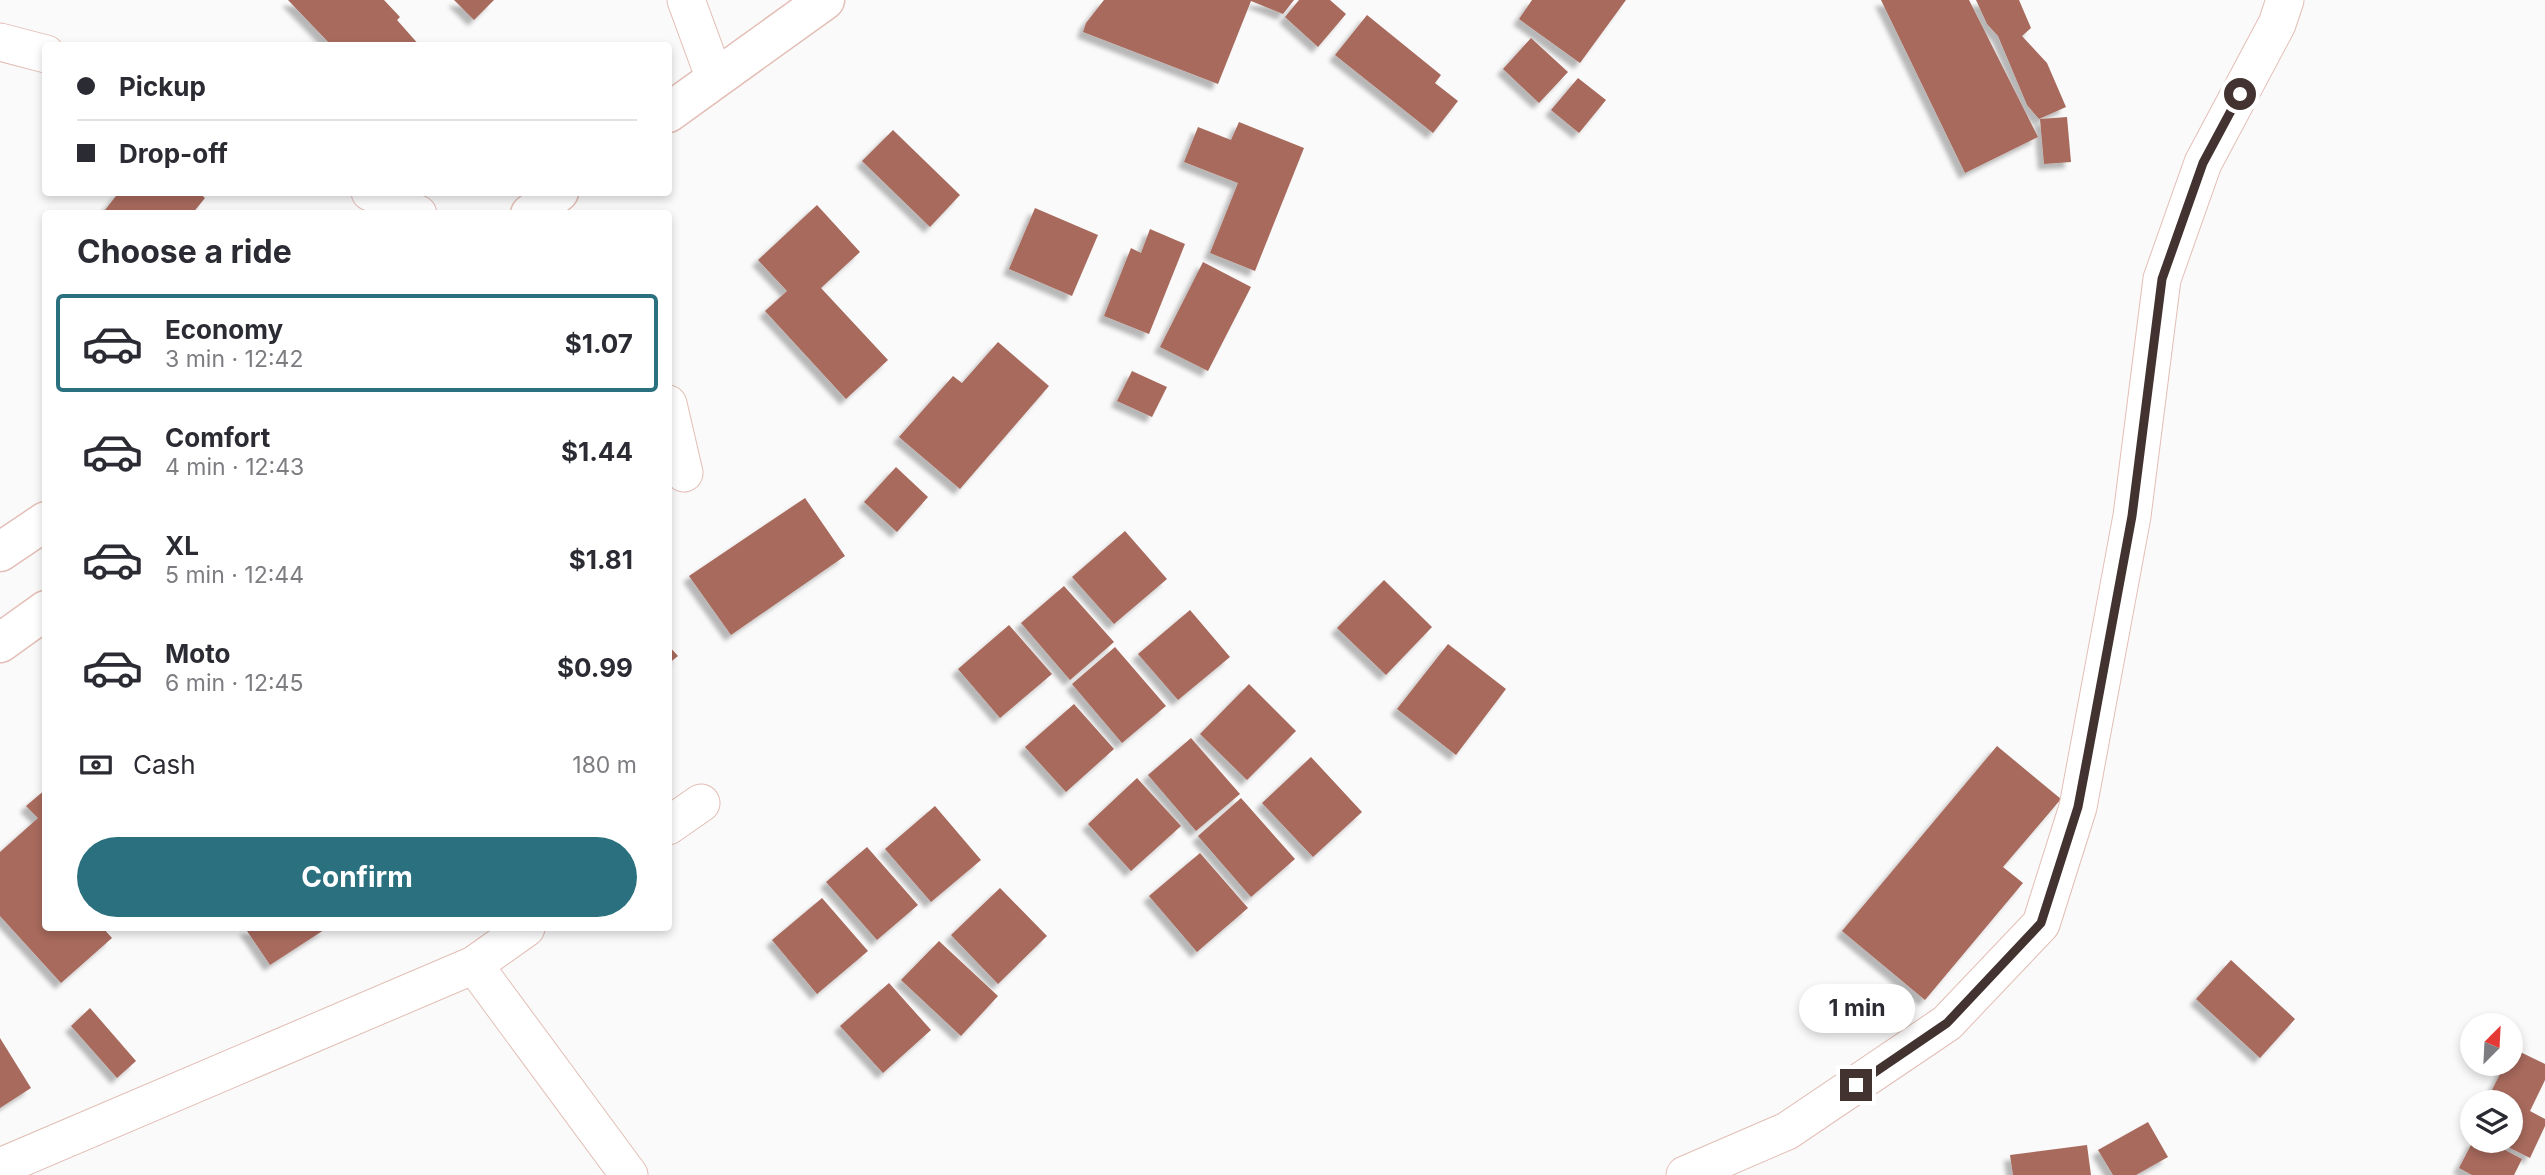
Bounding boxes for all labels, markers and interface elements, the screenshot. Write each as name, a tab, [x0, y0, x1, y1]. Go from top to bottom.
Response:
text: Pickup	[119, 71, 206, 102]
route start	[2224, 78, 2256, 110]
text: Drop-off	[119, 138, 228, 169]
text: Choose a ride	[77, 232, 292, 271]
icon: car	[81, 312, 144, 375]
text: Economy	[165, 314, 283, 345]
text: $1.07	[565, 328, 633, 359]
text: 3 min · 12:42	[165, 345, 303, 373]
icon: car	[81, 420, 144, 483]
text: Comfort	[165, 422, 270, 453]
text: $1.44	[561, 436, 633, 467]
text: 4 min · 12:43	[165, 453, 304, 481]
icon: car	[81, 528, 144, 591]
text: XL	[165, 530, 199, 561]
text: $1.81	[569, 544, 633, 575]
text: 5 min · 12:44	[165, 561, 304, 589]
icon: car	[81, 636, 144, 699]
text: Moto	[165, 638, 230, 669]
text: $0.99	[557, 652, 633, 683]
text: 6 min · 12:45	[165, 669, 303, 697]
icon: cash	[77, 746, 115, 784]
text: Cash	[133, 749, 196, 780]
text: 180 m	[572, 751, 637, 779]
button: Confirm	[77, 837, 637, 917]
callout: 1 min	[1798, 984, 1914, 1032]
text: 1 min	[1829, 994, 1885, 1022]
north arrow	[2460, 1013, 2524, 1076]
map controls	[2460, 1013, 2523, 1153]
route end	[1840, 1069, 1872, 1101]
button: layers	[2460, 1090, 2523, 1153]

